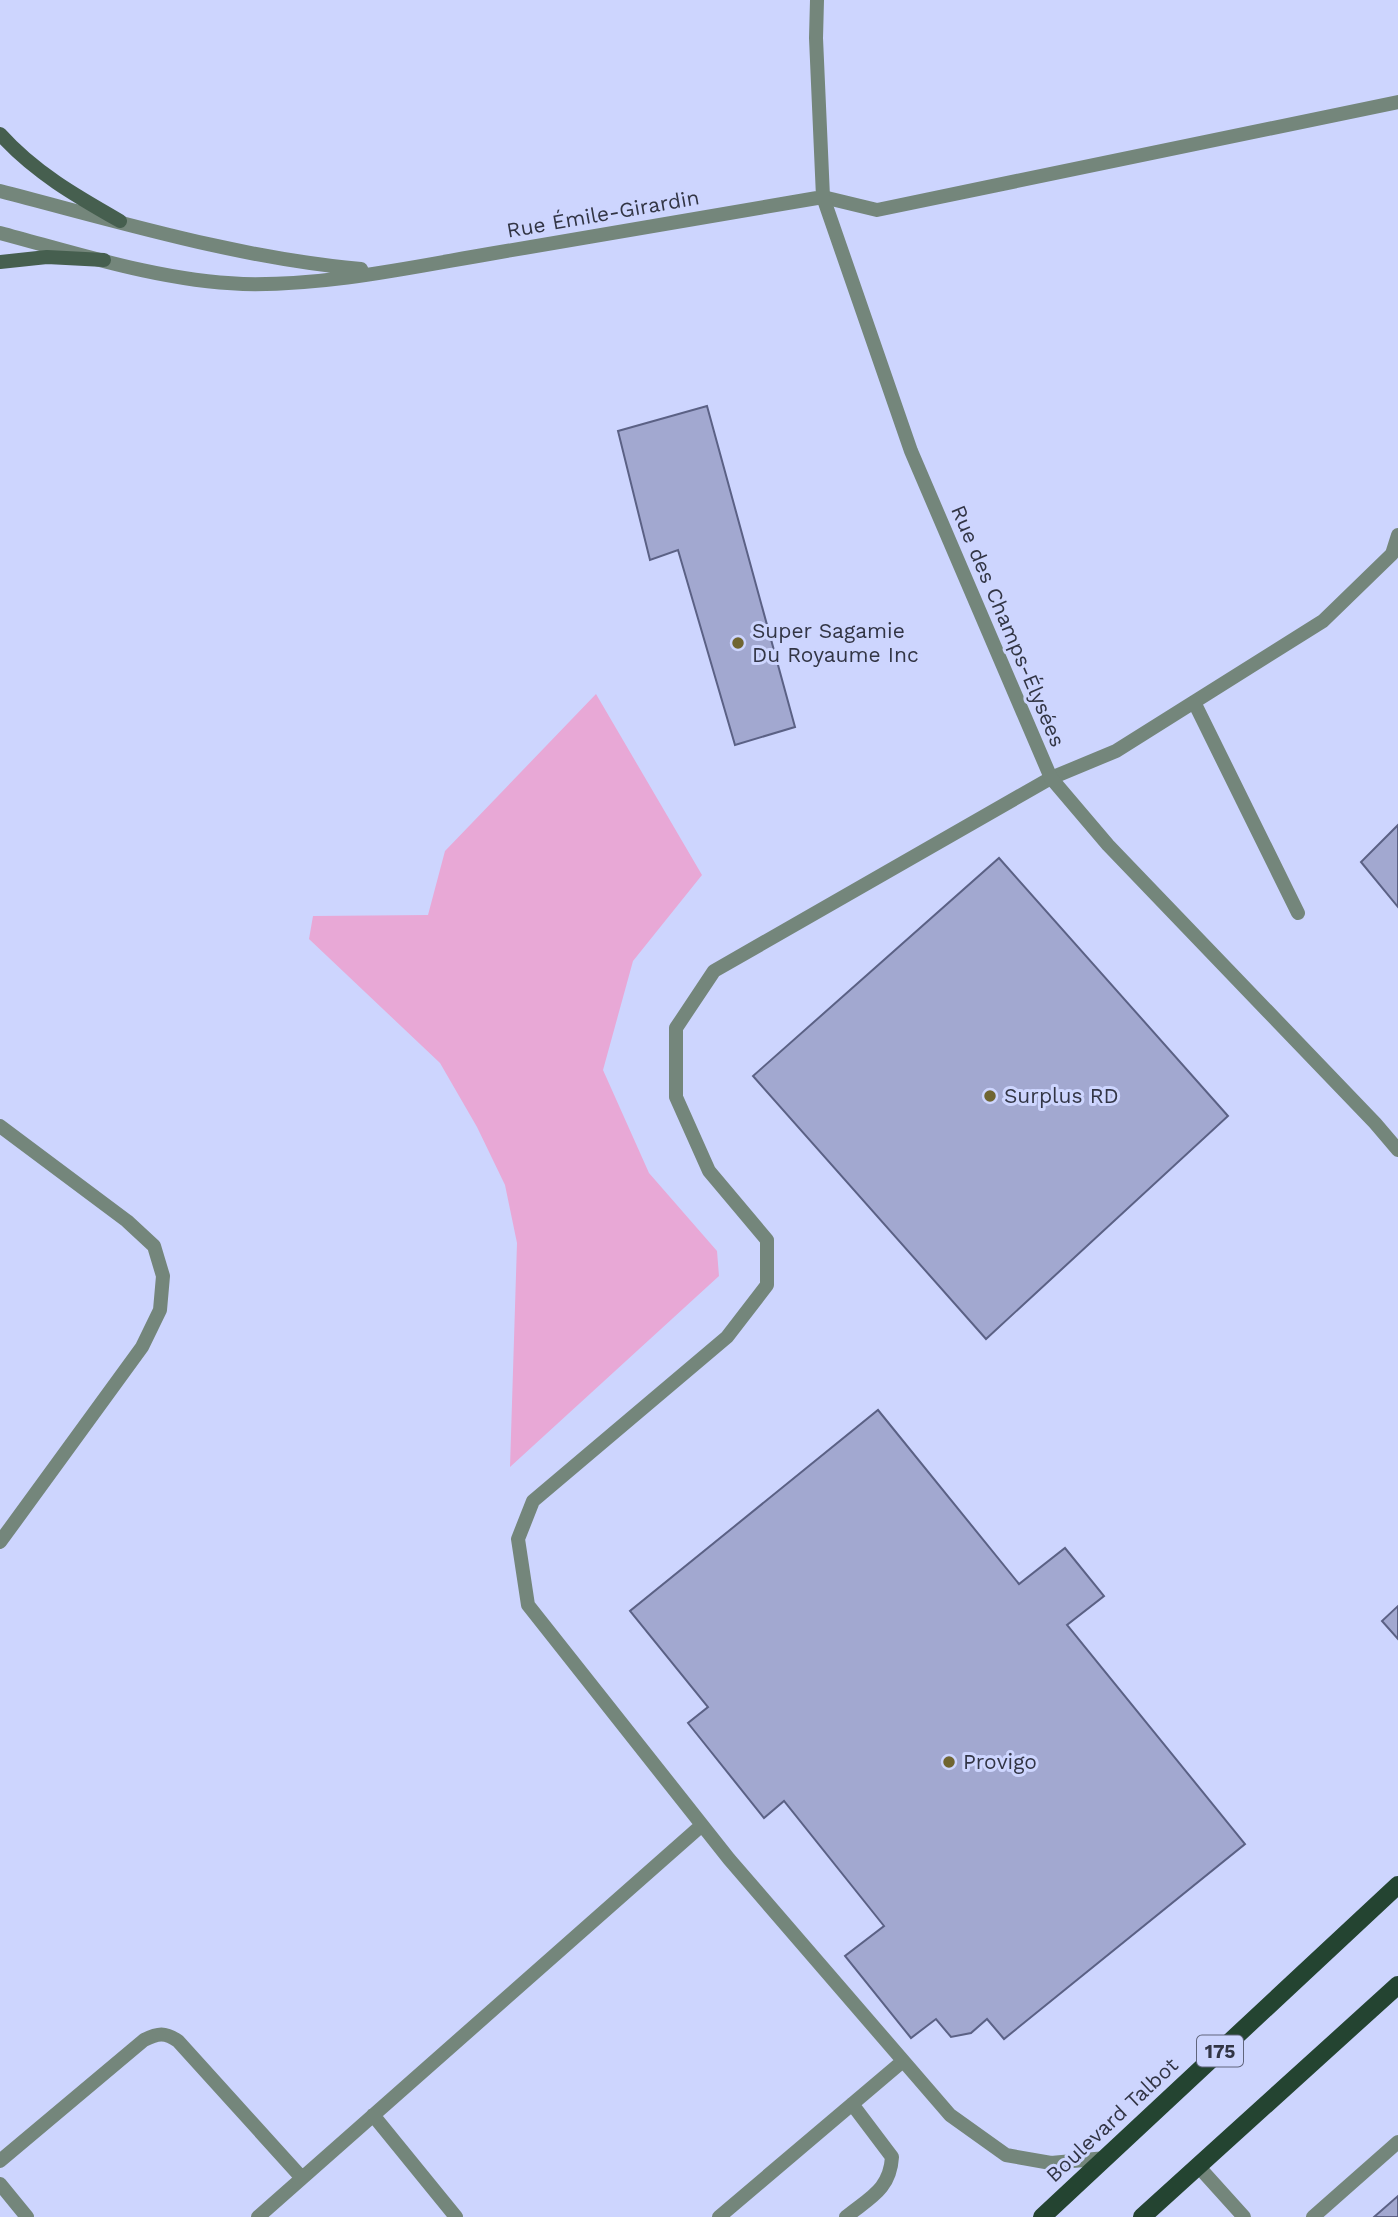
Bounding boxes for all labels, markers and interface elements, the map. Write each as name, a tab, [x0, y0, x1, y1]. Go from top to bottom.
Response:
street label: Rue Émile-Girardin	[505, 184, 701, 243]
street label: Rue des Champs-Élysées	[946, 501, 1071, 750]
place label: Super Sagamie Du Royaume Inc	[752, 618, 919, 667]
marker: Super Sagamie Du Royaume Inc	[730, 635, 746, 651]
place label: Surplus RD	[1004, 1083, 1119, 1108]
marker: Surplus RD	[982, 1088, 998, 1104]
place label: Provigo	[963, 1749, 1037, 1774]
marker: Provigo	[941, 1754, 957, 1770]
road number: 175	[1197, 2036, 1243, 2066]
street label: Boulevard Talbot	[1040, 2052, 1183, 2187]

